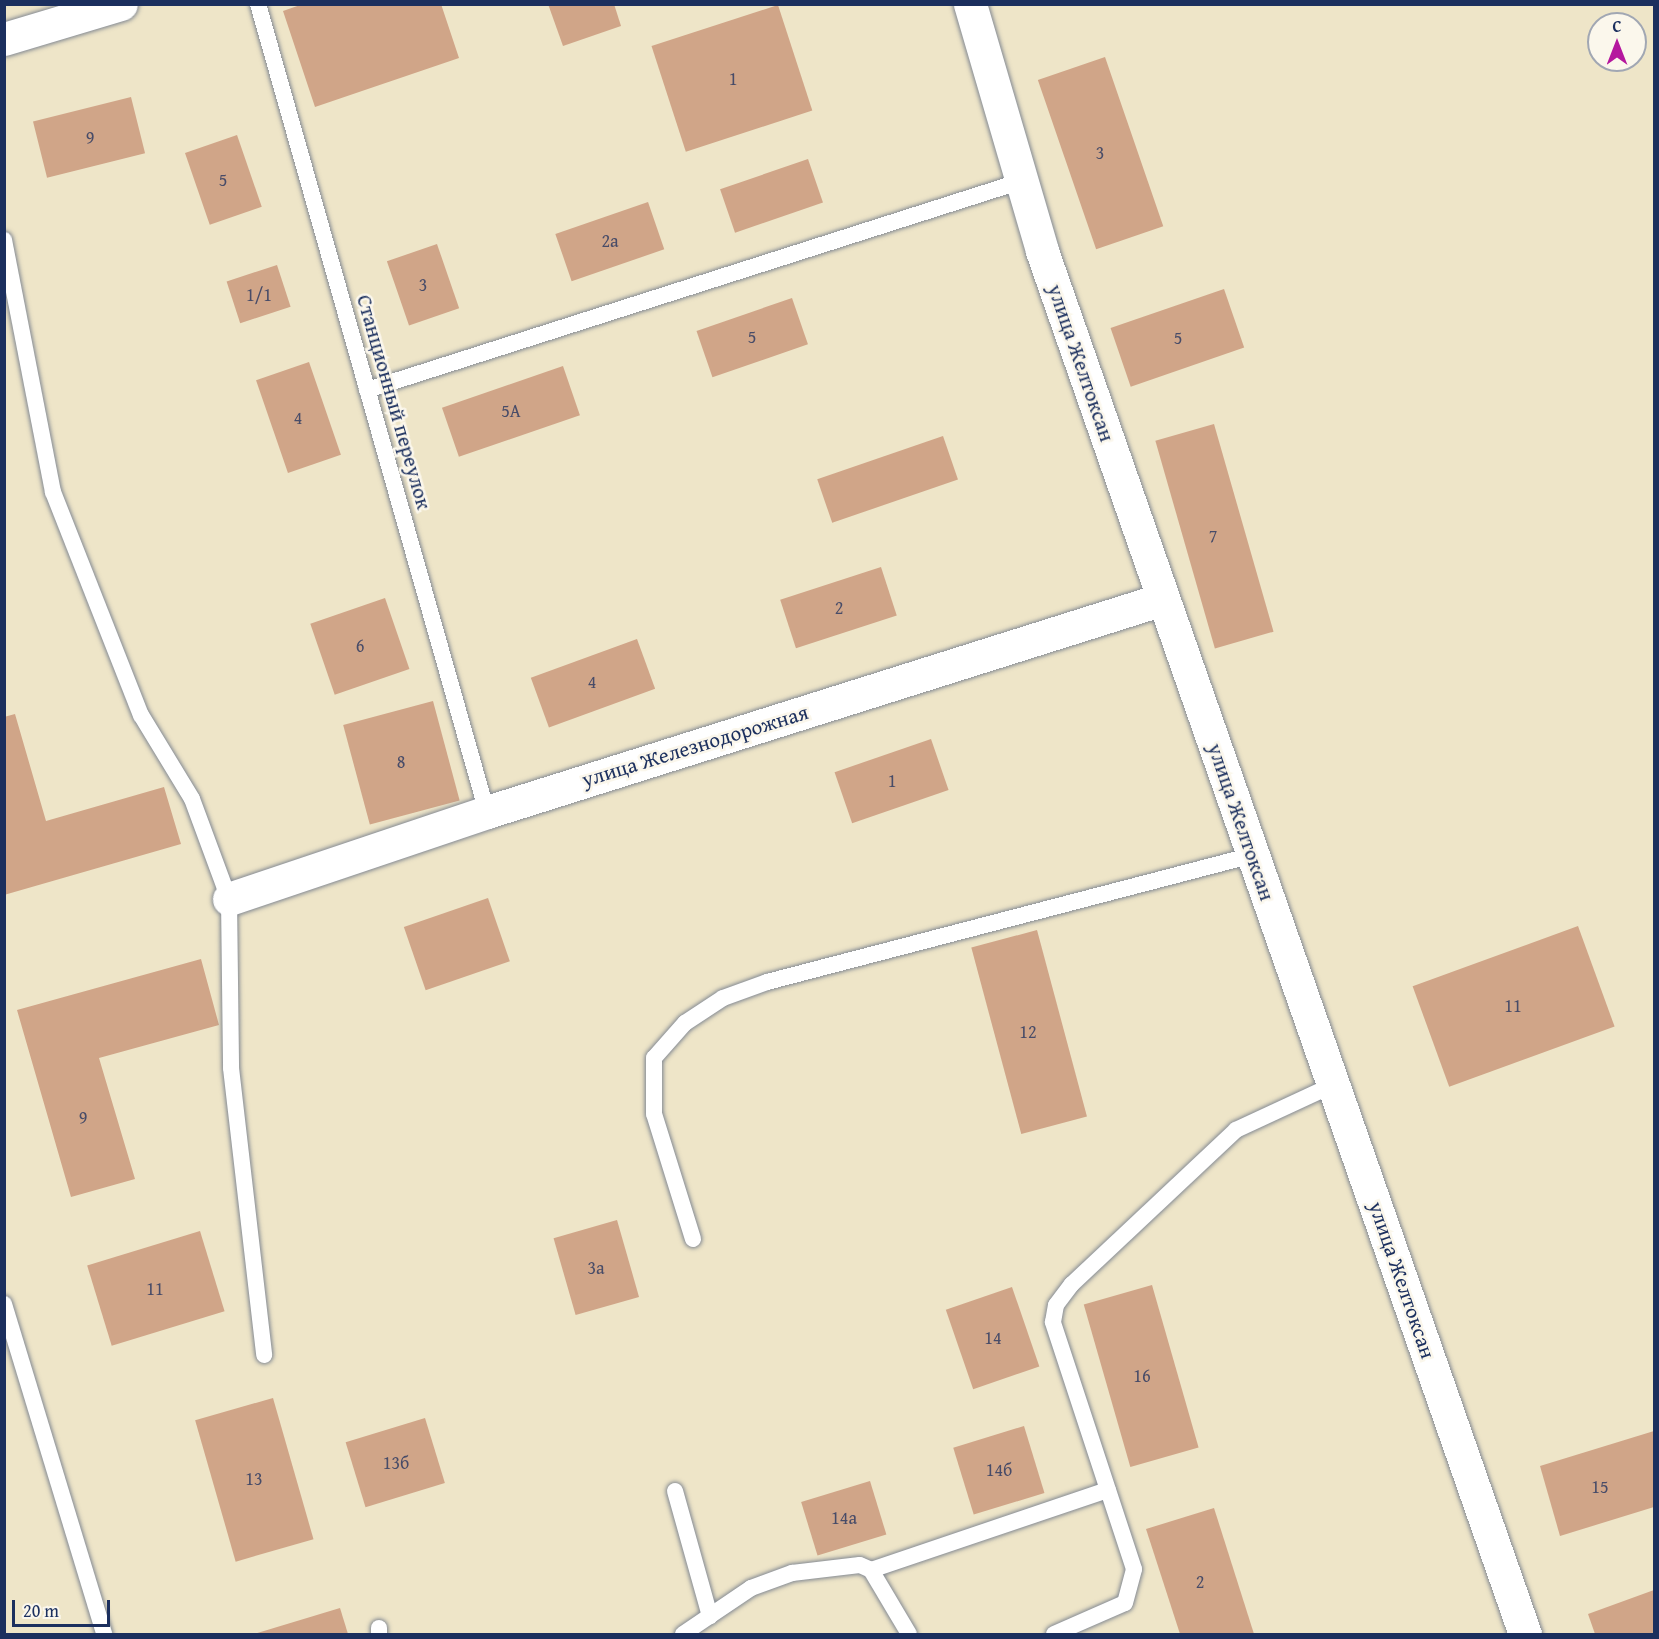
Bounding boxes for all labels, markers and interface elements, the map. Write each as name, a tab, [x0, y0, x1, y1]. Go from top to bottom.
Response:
north arrow	[1587, 12, 1647, 72]
text: С	[1612, 14, 1622, 38]
house number: 1	[729, 68, 737, 90]
house number: 9	[86, 127, 94, 149]
house number: 3	[1096, 142, 1104, 164]
house number: 5	[219, 169, 227, 191]
house number: 2а	[601, 230, 619, 252]
house number: 3	[419, 274, 427, 296]
street label: улица Желтоксан	[1042, 281, 1120, 445]
house number: 1/1	[246, 284, 272, 306]
street label: Станционный переулок	[351, 292, 437, 512]
house number: 5	[748, 326, 756, 348]
house number: 5	[1174, 327, 1182, 349]
house number: 5А	[501, 400, 521, 422]
house number: 4	[294, 407, 302, 429]
house number: 7	[1209, 525, 1217, 547]
house number: 2	[835, 597, 843, 619]
house number: 6	[356, 635, 364, 657]
house number: 4	[588, 671, 596, 693]
street label: улица Железнодорожная	[579, 700, 811, 792]
street label: улица Желтоксан	[1202, 740, 1280, 904]
house number: 8	[397, 751, 405, 773]
house number: 1	[888, 770, 896, 792]
house number: 11	[1504, 995, 1522, 1017]
house number: 12	[1019, 1021, 1037, 1043]
house number: 9	[79, 1107, 87, 1129]
street label: улица Желтоксан	[1363, 1198, 1441, 1362]
house number: 3а	[587, 1257, 605, 1279]
house number: 11	[146, 1278, 164, 1300]
house number: 14	[984, 1327, 1002, 1349]
house number: 16	[1133, 1365, 1151, 1387]
house number: 13б	[383, 1452, 409, 1474]
house number: 14б	[986, 1459, 1012, 1481]
house number: 13	[245, 1468, 263, 1490]
house number: 15	[1591, 1476, 1609, 1498]
house number: 14а	[831, 1507, 857, 1529]
house number: 2	[1196, 1571, 1204, 1593]
scale bar	[15, 1588, 112, 1626]
text: 20 m	[23, 1597, 59, 1624]

